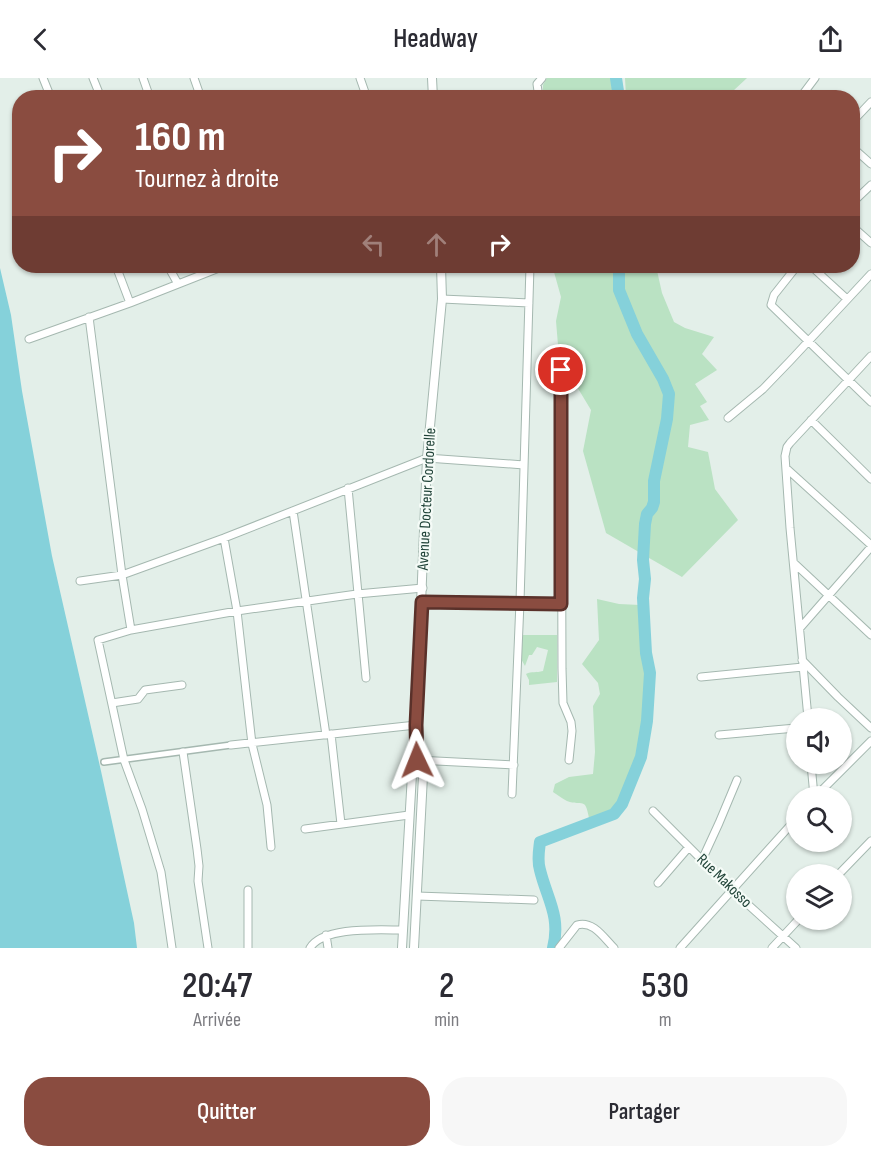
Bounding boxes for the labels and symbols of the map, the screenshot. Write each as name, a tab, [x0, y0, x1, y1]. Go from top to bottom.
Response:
pin	[535, 344, 586, 395]
street label: Avenue Docteur Cordorelle	[414, 427, 440, 572]
position arrow	[385, 728, 449, 792]
street label: Rue Makosso	[693, 850, 755, 912]

